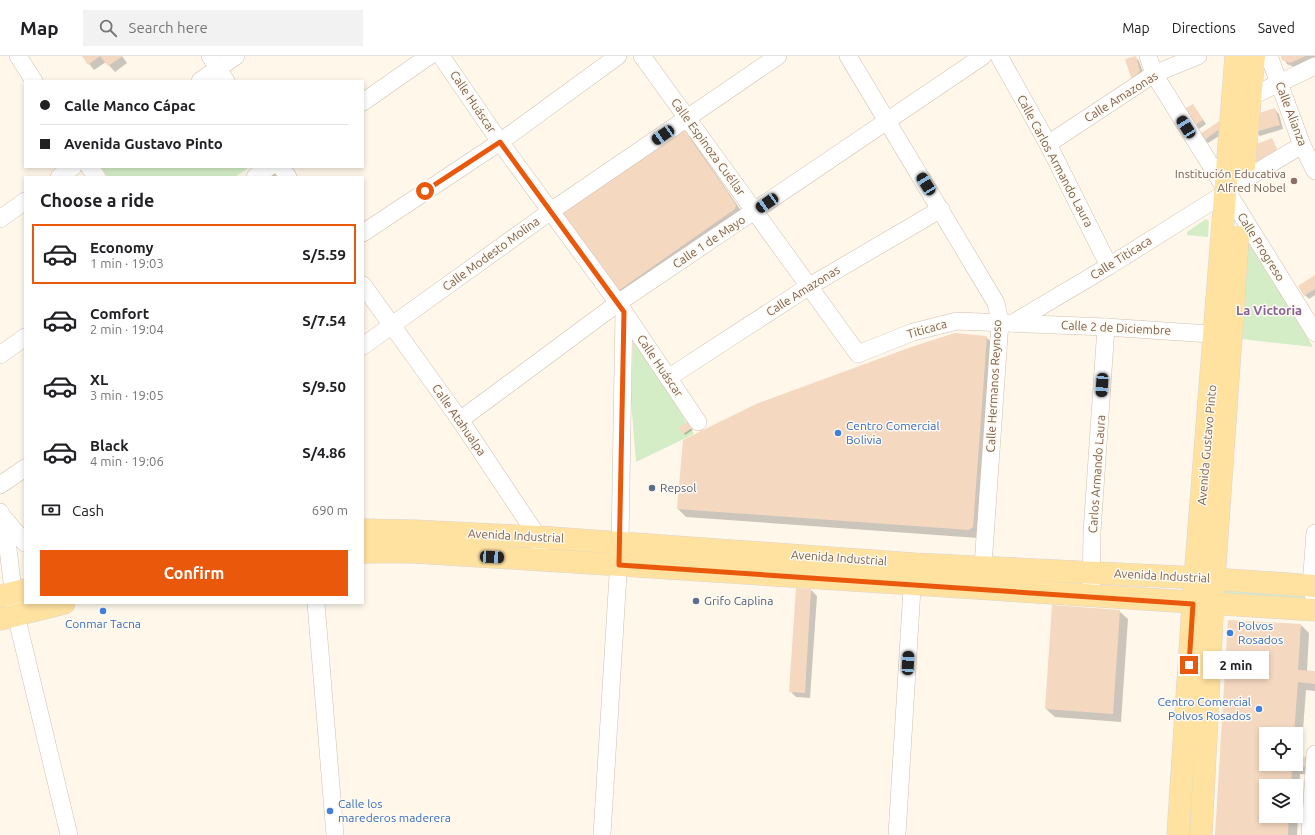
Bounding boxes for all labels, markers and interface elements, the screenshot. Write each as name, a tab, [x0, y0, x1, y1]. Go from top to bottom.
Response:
search box	[83, 10, 363, 46]
text: Map	[20, 17, 59, 39]
icon: search	[97, 17, 119, 39]
text: Search here	[129, 19, 208, 36]
text: Map	[1122, 20, 1150, 36]
text: Directions	[1172, 20, 1236, 36]
text: Saved	[1258, 20, 1295, 36]
street label: Calle Huáscar	[448, 68, 499, 136]
street label: Calle Amazonas	[1082, 69, 1160, 124]
street label: Calle Alianza	[1273, 80, 1310, 148]
street label: Calle Carlos Armando Laura	[1015, 92, 1096, 229]
street label: Calle Espinoza Cuéllar	[669, 96, 748, 198]
text: Calle Manco Cápac	[64, 97, 195, 114]
car	[1175, 114, 1197, 140]
car	[650, 123, 676, 147]
text: Avenida Gustavo Pinto	[64, 135, 223, 152]
place label: Institución Educativa Alfred Nobel	[1175, 167, 1286, 194]
car	[915, 171, 937, 197]
marker: Institución Educativa Alfred Nobel	[1289, 176, 1299, 186]
route start	[416, 182, 434, 200]
text: Choose a ride	[40, 190, 154, 210]
car	[754, 191, 780, 215]
street label: Calle Progreso	[1235, 210, 1288, 283]
street label: Calle 1 de Mayo	[670, 213, 747, 271]
street label: Calle Modesto Molina	[440, 214, 542, 293]
street label: Calle Titicaca	[1088, 233, 1154, 282]
icon: car	[42, 236, 78, 272]
text: Economy	[90, 239, 154, 256]
text: S/5.59	[302, 246, 346, 263]
text: 1 min · 19:03	[90, 256, 164, 270]
street label: Calle Amazonas	[764, 263, 842, 318]
icon: car	[42, 302, 78, 338]
district label: La Victoria	[1236, 303, 1302, 317]
text: Comfort	[90, 305, 149, 322]
text: S/7.54	[302, 312, 346, 329]
street label: Titicaca	[905, 317, 948, 340]
street label: Calle 2 de Diciembre	[1061, 318, 1171, 337]
street label: Calle Hermanos Reynoso	[984, 319, 1003, 453]
text: 2 min · 19:04	[90, 322, 164, 336]
street label: Calle Huáscar	[635, 332, 686, 400]
icon: car	[42, 368, 78, 404]
text: XL	[90, 371, 108, 388]
car	[1095, 373, 1109, 397]
text: S/9.50	[302, 378, 346, 395]
street label: Calle Atahualpa	[430, 382, 489, 458]
street label: Avenida Gustavo Pinto	[1195, 384, 1218, 506]
text: 3 min · 19:05	[90, 388, 164, 402]
street label: Carlos Armando Laura	[1086, 414, 1107, 534]
place label: Centro Comercial Bolivia	[846, 419, 940, 446]
marker: Centro Comercial Bolivia	[833, 428, 843, 438]
icon: car	[42, 434, 78, 470]
text: Black	[90, 437, 129, 454]
text: S/4.86	[302, 444, 346, 461]
text: 4 min · 19:06	[90, 454, 164, 468]
place label: Repsol	[660, 481, 696, 494]
marker: Repsol	[647, 483, 657, 493]
icon: cash	[40, 499, 62, 521]
text: Cash	[72, 502, 104, 519]
text: 690 m	[312, 503, 348, 517]
street label: Avenida Industrial	[468, 526, 564, 545]
street label: Avenida Industrial	[791, 548, 888, 567]
button: Confirm	[40, 550, 348, 596]
car	[480, 550, 504, 564]
street label: Avenida Industrial	[1114, 566, 1210, 585]
place label: Grifo Caplina	[704, 594, 773, 607]
marker: Grifo Caplina	[691, 596, 701, 606]
marker: Conmar Tacna	[98, 606, 108, 616]
place label: Conmar Tacna	[65, 617, 141, 630]
place label: Polvos Rosados	[1238, 619, 1283, 646]
marker: Polvos Rosados	[1225, 628, 1235, 638]
car	[901, 651, 915, 675]
callout: 2 min	[1203, 651, 1269, 679]
route end	[1180, 656, 1198, 674]
text: 2 min	[1220, 658, 1252, 672]
place label: Centro Comercial Polvos Rosados	[1157, 695, 1251, 722]
marker: Centro Comercial Polvos Rosados	[1254, 704, 1264, 714]
map controls	[1259, 727, 1303, 823]
button: locate	[1259, 727, 1303, 771]
button: layers	[1259, 779, 1303, 823]
place label: Calle los marederos maderera	[338, 797, 451, 824]
marker: Calle los marederos maderera	[325, 806, 335, 816]

